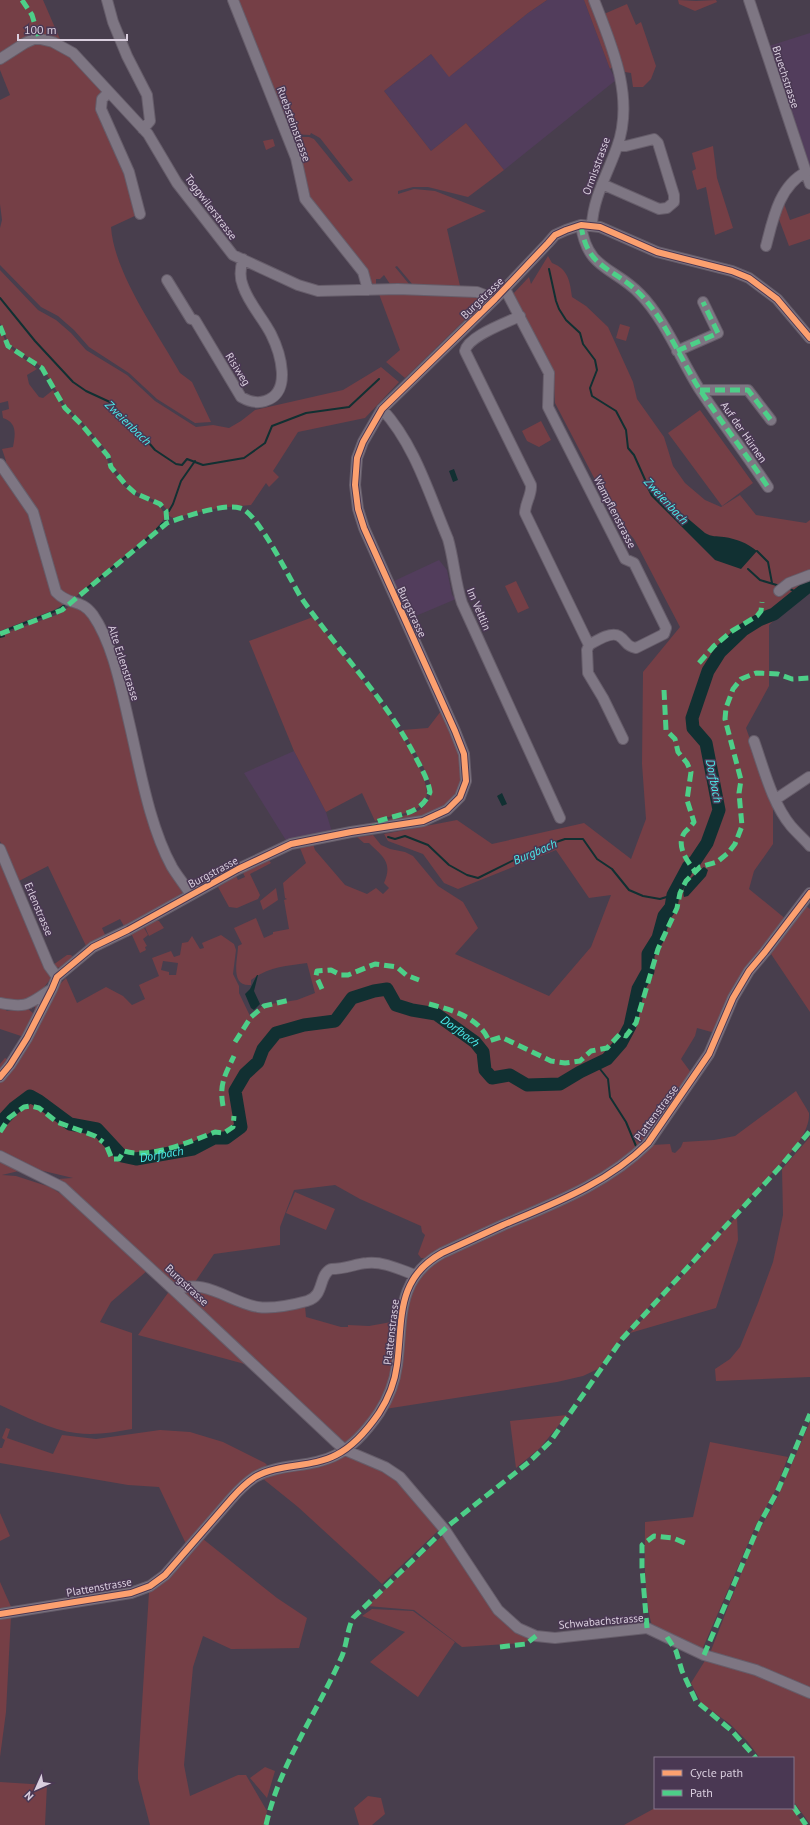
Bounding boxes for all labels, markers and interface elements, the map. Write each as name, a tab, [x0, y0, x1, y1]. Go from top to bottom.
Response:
scale bar	[18, 16, 127, 42]
text: 100 m	[24, 22, 57, 37]
street label: Bruechstrasse	[769, 44, 803, 110]
street label: Ruebsteinstrasse	[274, 84, 314, 164]
street label: Ormisstrasse	[579, 135, 613, 197]
street label: Toggwilerstrasse	[182, 171, 240, 243]
street label: Burgstrasse	[458, 274, 507, 322]
street label: Risiweg	[222, 350, 254, 388]
water label: Zweienbach	[101, 396, 155, 448]
street label: Auf der Hürnen	[718, 399, 770, 465]
street label: Wampflenstrasse	[591, 473, 639, 551]
water label: Zweienbach	[640, 473, 692, 527]
street label: Burgstrasse	[394, 584, 430, 640]
street label: Im Veltlin	[464, 586, 494, 632]
street label: Alte Erlenstrasse	[105, 623, 143, 703]
water label: Dorfbach	[703, 758, 726, 804]
water label: Burgbach	[511, 836, 559, 867]
street label: Burgstrasse	[186, 853, 241, 891]
street label: Erlenstrasse	[21, 880, 57, 938]
water label: Dorfbach	[438, 1012, 484, 1049]
street label: Plattenstrasse	[631, 1082, 681, 1144]
water label: Dorfbach	[138, 1143, 185, 1165]
street label: Burgstrasse	[162, 1261, 212, 1309]
street label: Plattenstrasse	[380, 1298, 402, 1366]
street label: Plattenstrasse	[65, 1574, 133, 1600]
street label: Schwabachstrasse	[558, 1610, 644, 1632]
legend	[654, 1757, 794, 1809]
text: Cycle path	[690, 1765, 743, 1780]
north arrow	[16, 1769, 56, 1809]
text: Path	[690, 1785, 713, 1800]
text: N	[21, 1789, 36, 1804]

